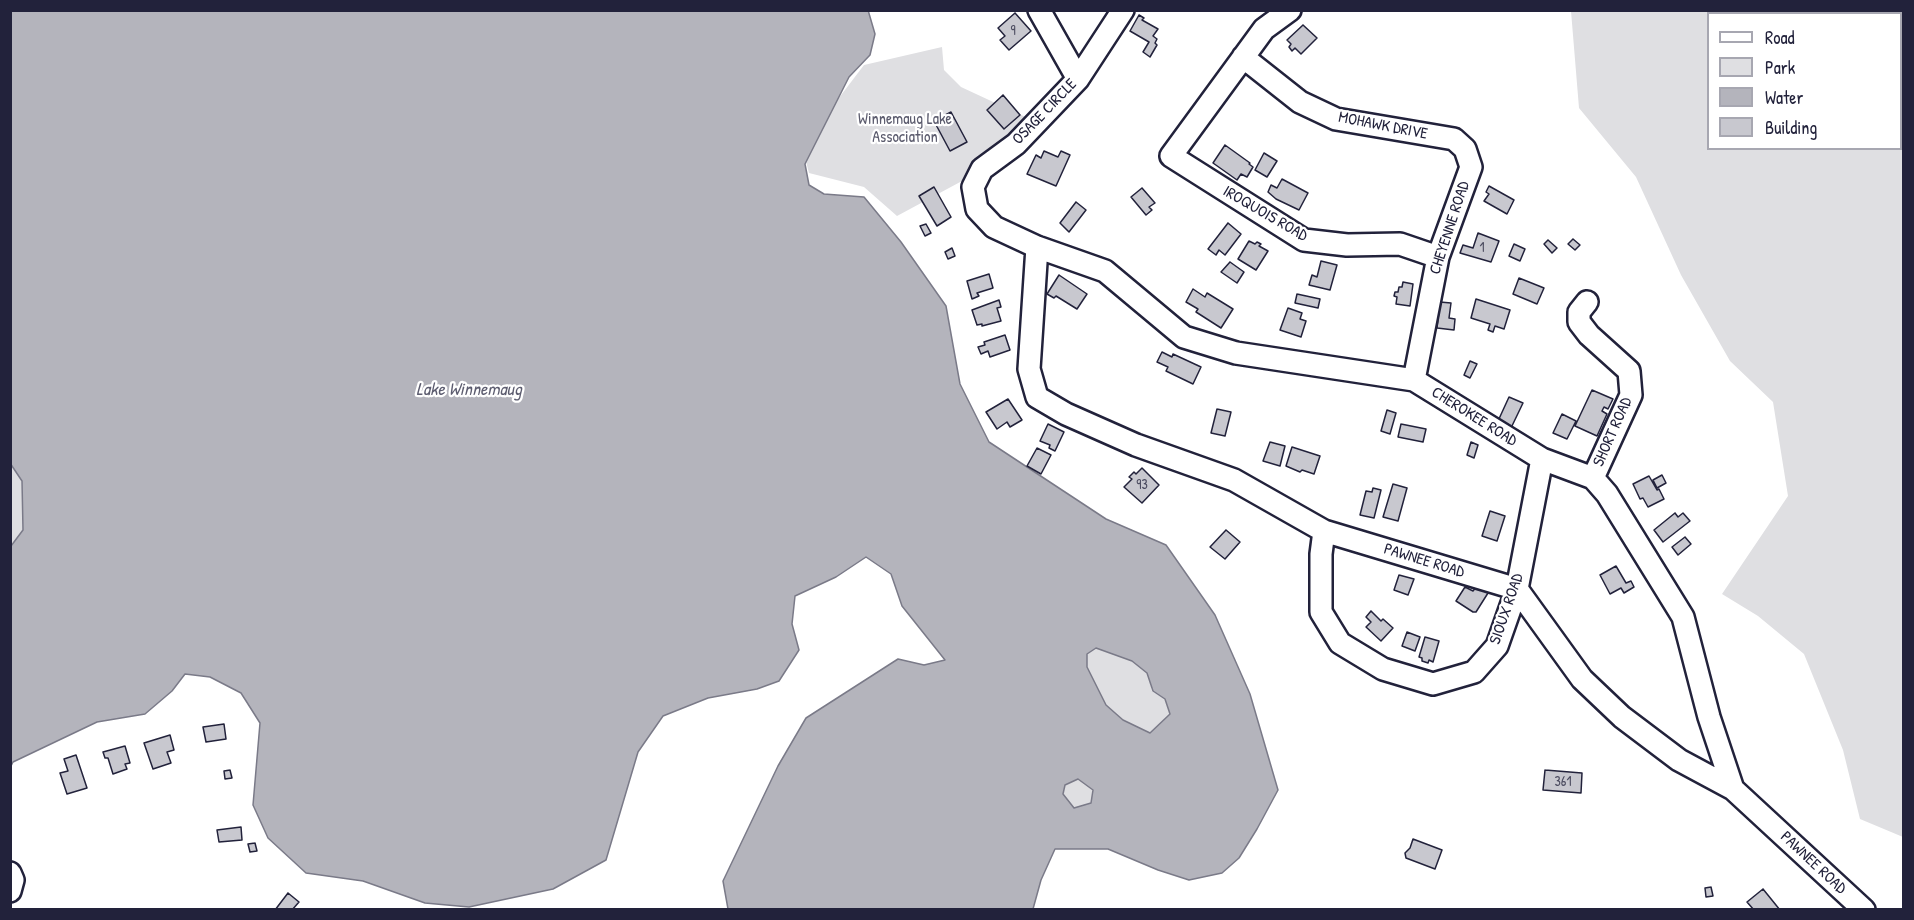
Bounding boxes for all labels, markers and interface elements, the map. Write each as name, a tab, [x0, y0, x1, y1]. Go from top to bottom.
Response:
legend	[1707, 12, 1902, 150]
house number: 9	[1010, 23, 1016, 39]
text: Road	[1765, 25, 1795, 50]
text: Park	[1765, 55, 1795, 80]
street label: OSAGE CIRCLE	[1009, 75, 1081, 149]
text: Water	[1765, 85, 1803, 110]
street label: MOHAWK DRIVE	[1337, 108, 1429, 144]
park label: Winnemaug Lake Association	[858, 110, 952, 148]
text: Building	[1765, 115, 1817, 140]
street label: CHEYENNE ROAD	[1426, 179, 1474, 277]
street label: IROQUOIS ROAD	[1219, 182, 1311, 246]
house number: 1	[1479, 240, 1485, 256]
water label: Lake Winnemaug	[416, 379, 522, 401]
street label: CHEROKEE ROAD	[1428, 383, 1520, 451]
street label: SHORT ROAD	[1589, 394, 1637, 470]
house number: 93	[1136, 477, 1148, 493]
street label: PAWNEE ROAD	[1381, 540, 1467, 582]
street label: SIOUX ROAD	[1486, 571, 1528, 647]
house number: 361	[1555, 774, 1571, 790]
street label: PAWNEE ROAD	[1776, 828, 1850, 898]

